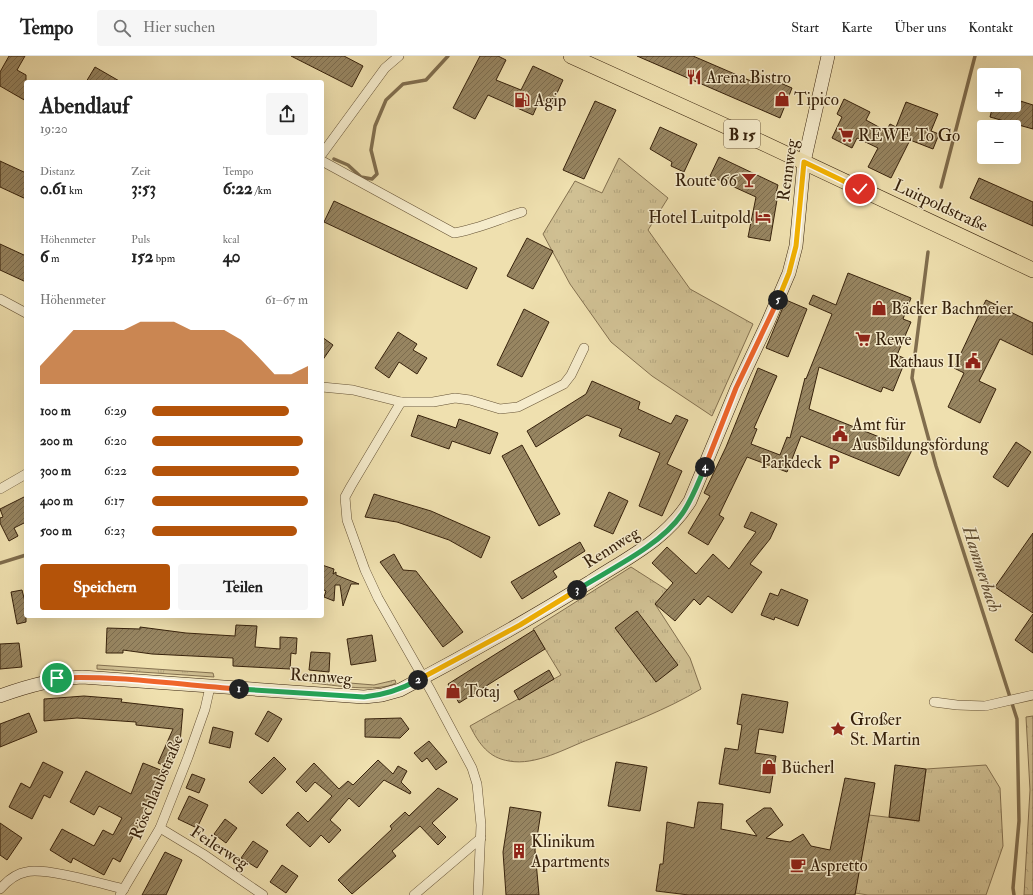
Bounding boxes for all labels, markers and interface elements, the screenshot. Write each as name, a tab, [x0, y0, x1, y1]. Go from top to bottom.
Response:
search box	[97, 10, 377, 46]
text: Tempo	[20, 16, 73, 40]
icon: search	[111, 17, 133, 39]
text: Hier suchen	[143, 18, 215, 37]
text: Start	[791, 19, 819, 36]
text: Karte	[841, 19, 872, 36]
text: Über uns	[894, 19, 946, 36]
text: Kontakt	[968, 19, 1013, 36]
place label: Arena Bistro	[705, 67, 791, 88]
restaurant icon: Arena Bistro	[685, 68, 703, 86]
map controls	[977, 68, 1021, 164]
button: +	[977, 68, 1021, 112]
place label: Tipico	[794, 89, 839, 111]
place label: Agip	[533, 90, 567, 112]
shop icon: Tipico	[773, 90, 791, 108]
fuel station icon: Agip	[513, 91, 531, 109]
text: Abendlauf	[40, 92, 129, 120]
button: share	[266, 93, 308, 135]
road number: B 15	[724, 120, 760, 148]
button: −	[977, 120, 1021, 164]
text: 19:20	[40, 121, 68, 137]
place label: REWE To Go	[858, 125, 960, 146]
supermarket icon: REWE To Go	[837, 126, 855, 144]
street label: Rennweg	[773, 137, 802, 202]
text: Distanz	[40, 165, 75, 178]
text: Zeit	[131, 165, 151, 178]
text: Tempo	[223, 165, 253, 178]
place label: Route 66	[675, 170, 738, 191]
bar icon: Route 66	[740, 171, 758, 189]
pin	[843, 172, 877, 206]
street label: Luitpoldstraße	[890, 175, 991, 237]
text: 0.61	[40, 178, 67, 199]
text: 3:53	[131, 178, 156, 199]
text: 6:22	[223, 178, 253, 199]
icon: check	[849, 178, 871, 200]
text: km	[67, 184, 83, 197]
text: /km	[253, 184, 272, 197]
place label: Hotel Luitpold	[648, 207, 752, 229]
hotel icon: Hotel Luitpold	[754, 208, 772, 226]
text: Höhenmeter	[40, 233, 96, 246]
text: Puls	[131, 233, 150, 246]
text: kcal	[223, 233, 240, 246]
text: 6	[40, 246, 49, 267]
text: 152	[131, 246, 153, 267]
text: 40	[223, 246, 241, 267]
text: m	[49, 252, 59, 265]
text: bpm	[153, 252, 175, 265]
pin: 5	[768, 290, 788, 310]
text: Höhenmeter	[40, 292, 106, 308]
text: 61–67 m	[265, 292, 308, 308]
text: 5	[776, 293, 780, 306]
place label: Bäcker Bachmeier	[891, 298, 1014, 319]
shop icon: Bäcker Bachmeier	[870, 299, 888, 317]
place label: Rewe	[875, 329, 912, 350]
supermarket icon: Rewe	[854, 330, 872, 348]
place label: Rathaus II	[888, 351, 961, 372]
public building icon: Rathaus II	[964, 352, 982, 370]
text: 100 m	[40, 403, 71, 419]
text: 6:29	[104, 403, 127, 419]
place label: Amt für Ausbildungsfördung	[851, 414, 989, 455]
public building icon: Amt für Ausbildungsfördung	[831, 425, 849, 443]
text: 200 m	[40, 433, 73, 449]
text: 6:20	[104, 433, 127, 449]
place label: Parkdeck	[761, 452, 822, 473]
parking icon: Parkdeck	[825, 453, 843, 471]
pin: 4	[695, 457, 715, 477]
text: 4	[702, 460, 708, 473]
text: 300 m	[40, 463, 71, 479]
text: 6:22	[104, 463, 127, 479]
text: 400 m	[40, 493, 73, 509]
text: 6:17	[104, 493, 124, 509]
street label: Rennweg	[579, 522, 644, 573]
water label: Hammerbach	[956, 522, 1006, 615]
text: 500 m	[40, 523, 72, 539]
text: 6:23	[104, 523, 125, 539]
button: Speichern	[40, 564, 170, 610]
button: Teilen	[178, 564, 308, 610]
pin: 3	[567, 580, 587, 600]
text: 3	[575, 583, 579, 596]
pin	[40, 661, 74, 695]
street label: Rennweg	[289, 664, 353, 689]
icon: arrive	[46, 667, 68, 689]
pin: 2	[408, 670, 428, 690]
text: 2	[415, 673, 421, 686]
pin: 1	[229, 679, 249, 699]
place label: Totaj	[465, 681, 500, 702]
text: 1	[237, 682, 241, 695]
shop icon: Totaj	[444, 682, 462, 700]
place label: Großer St. Martin	[850, 709, 921, 750]
place icon: Großer St. Martin	[829, 720, 847, 738]
street label: Röschlaubstraße	[125, 732, 188, 842]
place label: Bücherl	[781, 757, 835, 778]
shop icon: Bücherl	[760, 758, 778, 776]
street label: Feilerweg	[187, 821, 253, 874]
place label: Klinikum Apartments	[530, 831, 610, 873]
building icon: Klinikum Apartments	[510, 842, 528, 860]
place label: Aspretto	[809, 855, 868, 877]
cafe icon: Aspretto	[789, 856, 807, 874]

